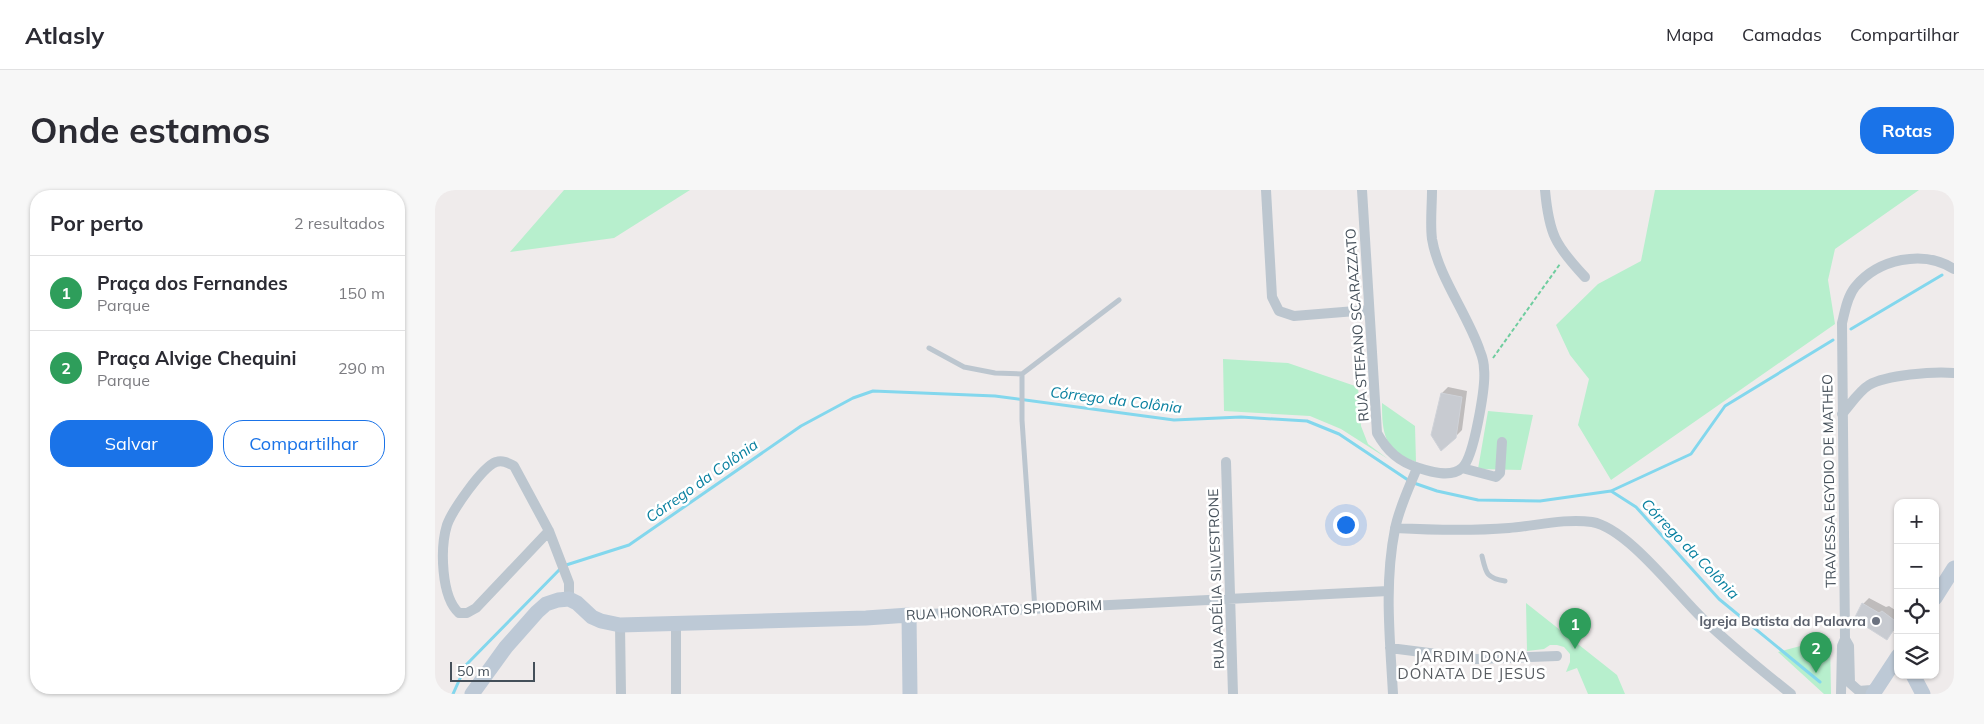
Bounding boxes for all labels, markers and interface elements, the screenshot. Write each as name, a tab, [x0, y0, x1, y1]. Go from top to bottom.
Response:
text: Atlasly	[25, 20, 104, 50]
text: Mapa	[1666, 23, 1714, 46]
text: Camadas	[1742, 23, 1822, 46]
text: Compartilhar	[1850, 23, 1959, 46]
button: Rotas	[1860, 107, 1954, 154]
text: Onde estamos	[30, 108, 270, 152]
text: Por perto	[50, 210, 144, 236]
text: 2 resultados	[294, 213, 385, 233]
street label: RUA STEFANO SCARAZZATO	[1341, 228, 1373, 422]
text: Praça dos Fernandes	[97, 271, 288, 295]
text: 1	[61, 283, 71, 303]
text: 150 m	[338, 283, 385, 303]
text: Parque	[97, 295, 150, 315]
text: Praça Alvige Chequini	[97, 346, 296, 370]
text: 2	[61, 358, 71, 378]
text: 290 m	[338, 358, 385, 378]
text: Parque	[97, 370, 150, 390]
street label: TRAVESSA EGYDIO DE MATHEO	[1818, 374, 1840, 588]
water label: Córrego da Colônia	[1049, 382, 1183, 417]
button: Salvar	[50, 420, 213, 467]
button: Compartilhar	[223, 420, 385, 467]
water label: Córrego da Colônia	[642, 435, 761, 526]
street label: RUA ADÉLIA SILVESTRONE	[1204, 488, 1228, 670]
water label: Córrego da Colônia	[1638, 494, 1743, 603]
map controls	[1894, 499, 1939, 679]
button: +	[1894, 499, 1939, 544]
your location	[1333, 512, 1359, 538]
button: −	[1894, 544, 1939, 589]
button: locate	[1894, 589, 1939, 634]
street label: RUA HONORATO SPIODORIM	[905, 596, 1103, 624]
pin: 1	[1559, 608, 1591, 649]
place label: Igreja Batista da Palavra	[1699, 612, 1866, 630]
marker: Igreja Batista da Palavra	[1870, 615, 1882, 627]
pin: 2	[1800, 632, 1832, 673]
button: layers	[1894, 634, 1939, 679]
district label: JARDIM DONA DONATA DE JESUS	[1398, 647, 1546, 683]
scale bar	[450, 659, 535, 682]
text: 50 m	[457, 662, 490, 680]

